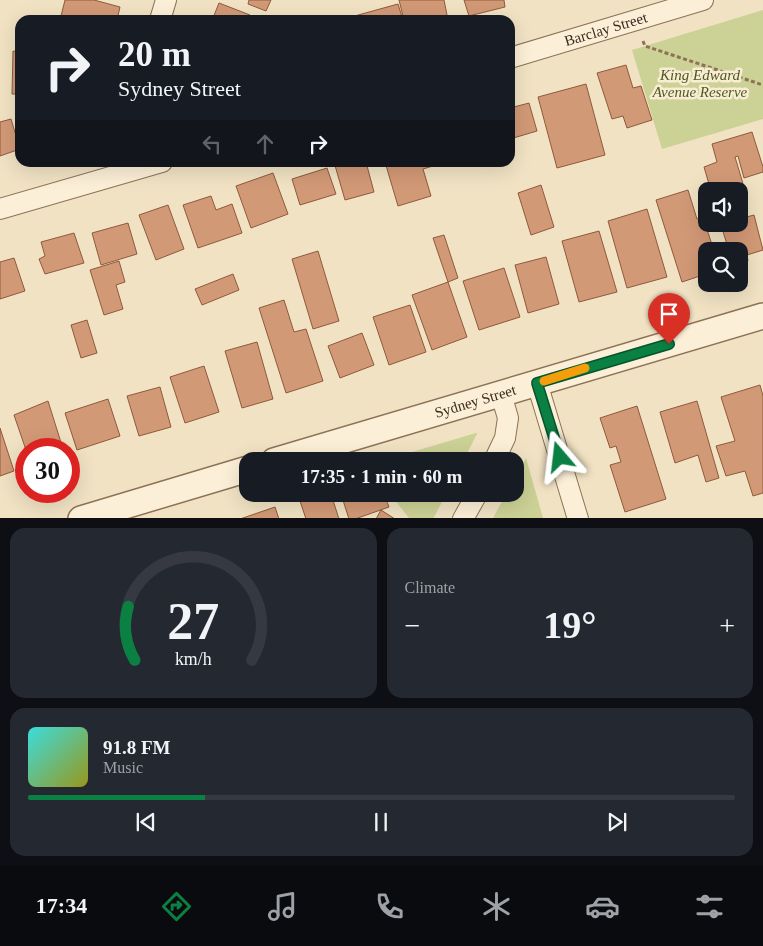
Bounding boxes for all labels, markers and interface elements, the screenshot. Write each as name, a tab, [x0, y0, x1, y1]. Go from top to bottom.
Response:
street label: Barclay Street	[563, 9, 650, 49]
icon: right	[35, 35, 100, 100]
text: 20 m	[118, 35, 191, 74]
park label: King Edward Avenue Reserve	[652, 67, 748, 100]
text: Sydney Street	[118, 76, 241, 101]
icon: left	[198, 130, 226, 158]
icon: ahead	[251, 130, 279, 158]
icon: right	[304, 130, 332, 158]
map controls	[698, 182, 748, 292]
button: sound	[698, 182, 748, 232]
button: search	[698, 242, 748, 292]
pin	[648, 293, 690, 344]
icon: arrive	[655, 300, 683, 328]
street label: Sydney Street	[433, 381, 519, 421]
position arrow	[533, 430, 585, 482]
speed limit sign: 30	[15, 438, 80, 503]
text: 17:35 · 1 min · 60 m	[301, 466, 462, 487]
text: Climate	[405, 579, 455, 596]
text: 27	[167, 593, 219, 650]
text: 19°	[543, 604, 596, 646]
text: −	[405, 610, 420, 641]
text: +	[719, 610, 735, 641]
text: km/h	[175, 649, 212, 669]
text: 91.8 FM	[103, 737, 171, 758]
text: Music	[103, 759, 143, 776]
icon: previous	[132, 808, 160, 836]
icon: pause	[367, 808, 395, 836]
icon: next	[603, 808, 631, 836]
icon: directions	[159, 889, 194, 924]
icon: music	[265, 889, 300, 924]
icon: phone	[372, 889, 407, 924]
icon: climate	[479, 889, 514, 924]
icon: car	[585, 889, 620, 924]
icon: filters	[692, 889, 727, 924]
text: 17:34	[36, 893, 87, 918]

